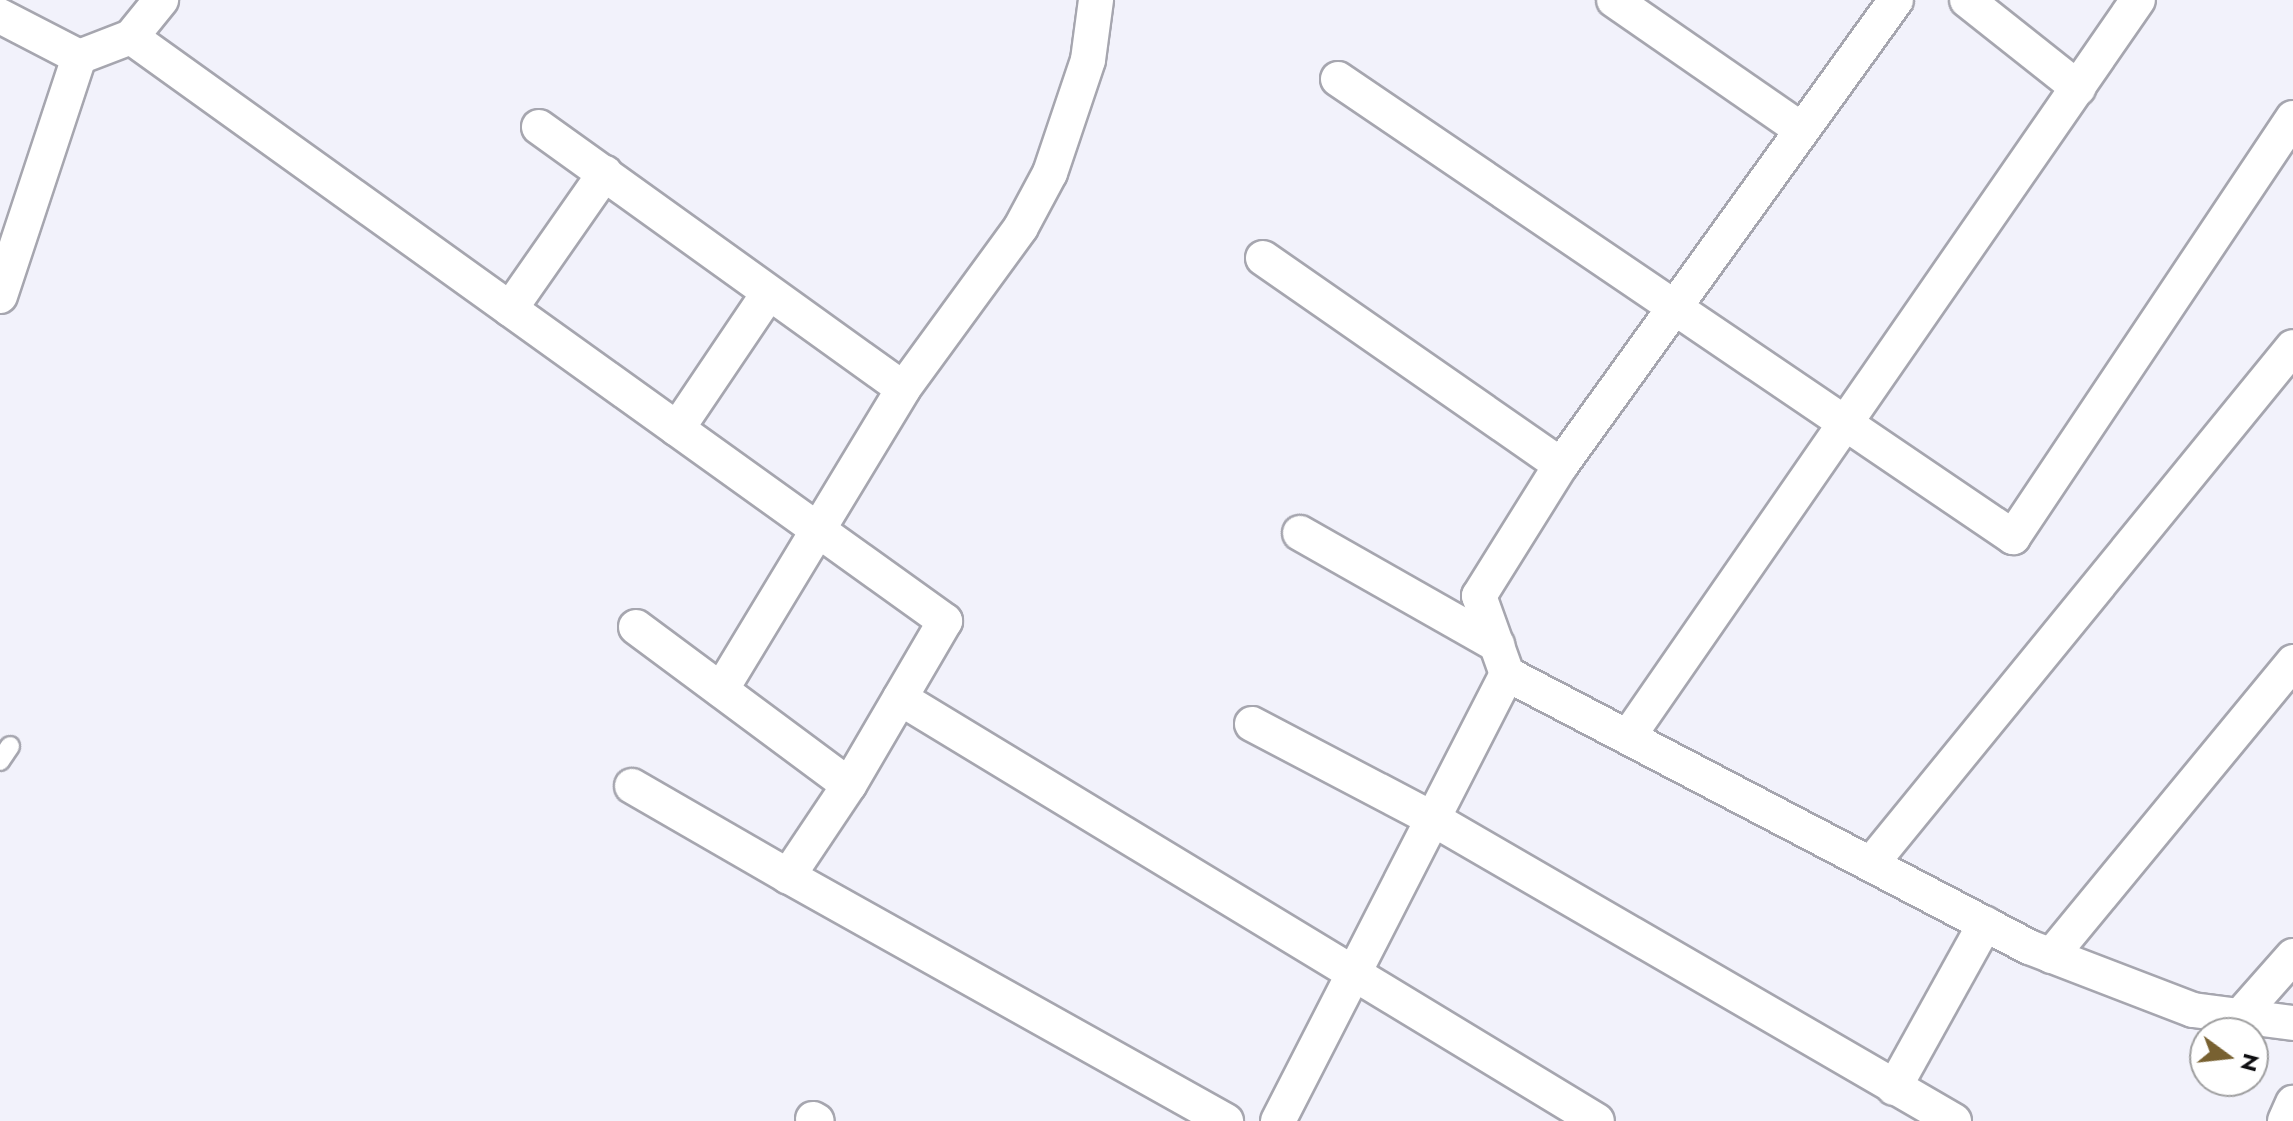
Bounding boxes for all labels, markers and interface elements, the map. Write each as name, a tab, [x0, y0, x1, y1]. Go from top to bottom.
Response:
north arrow	[2189, 1017, 2269, 1097]
text: N	[2233, 1050, 2268, 1075]

